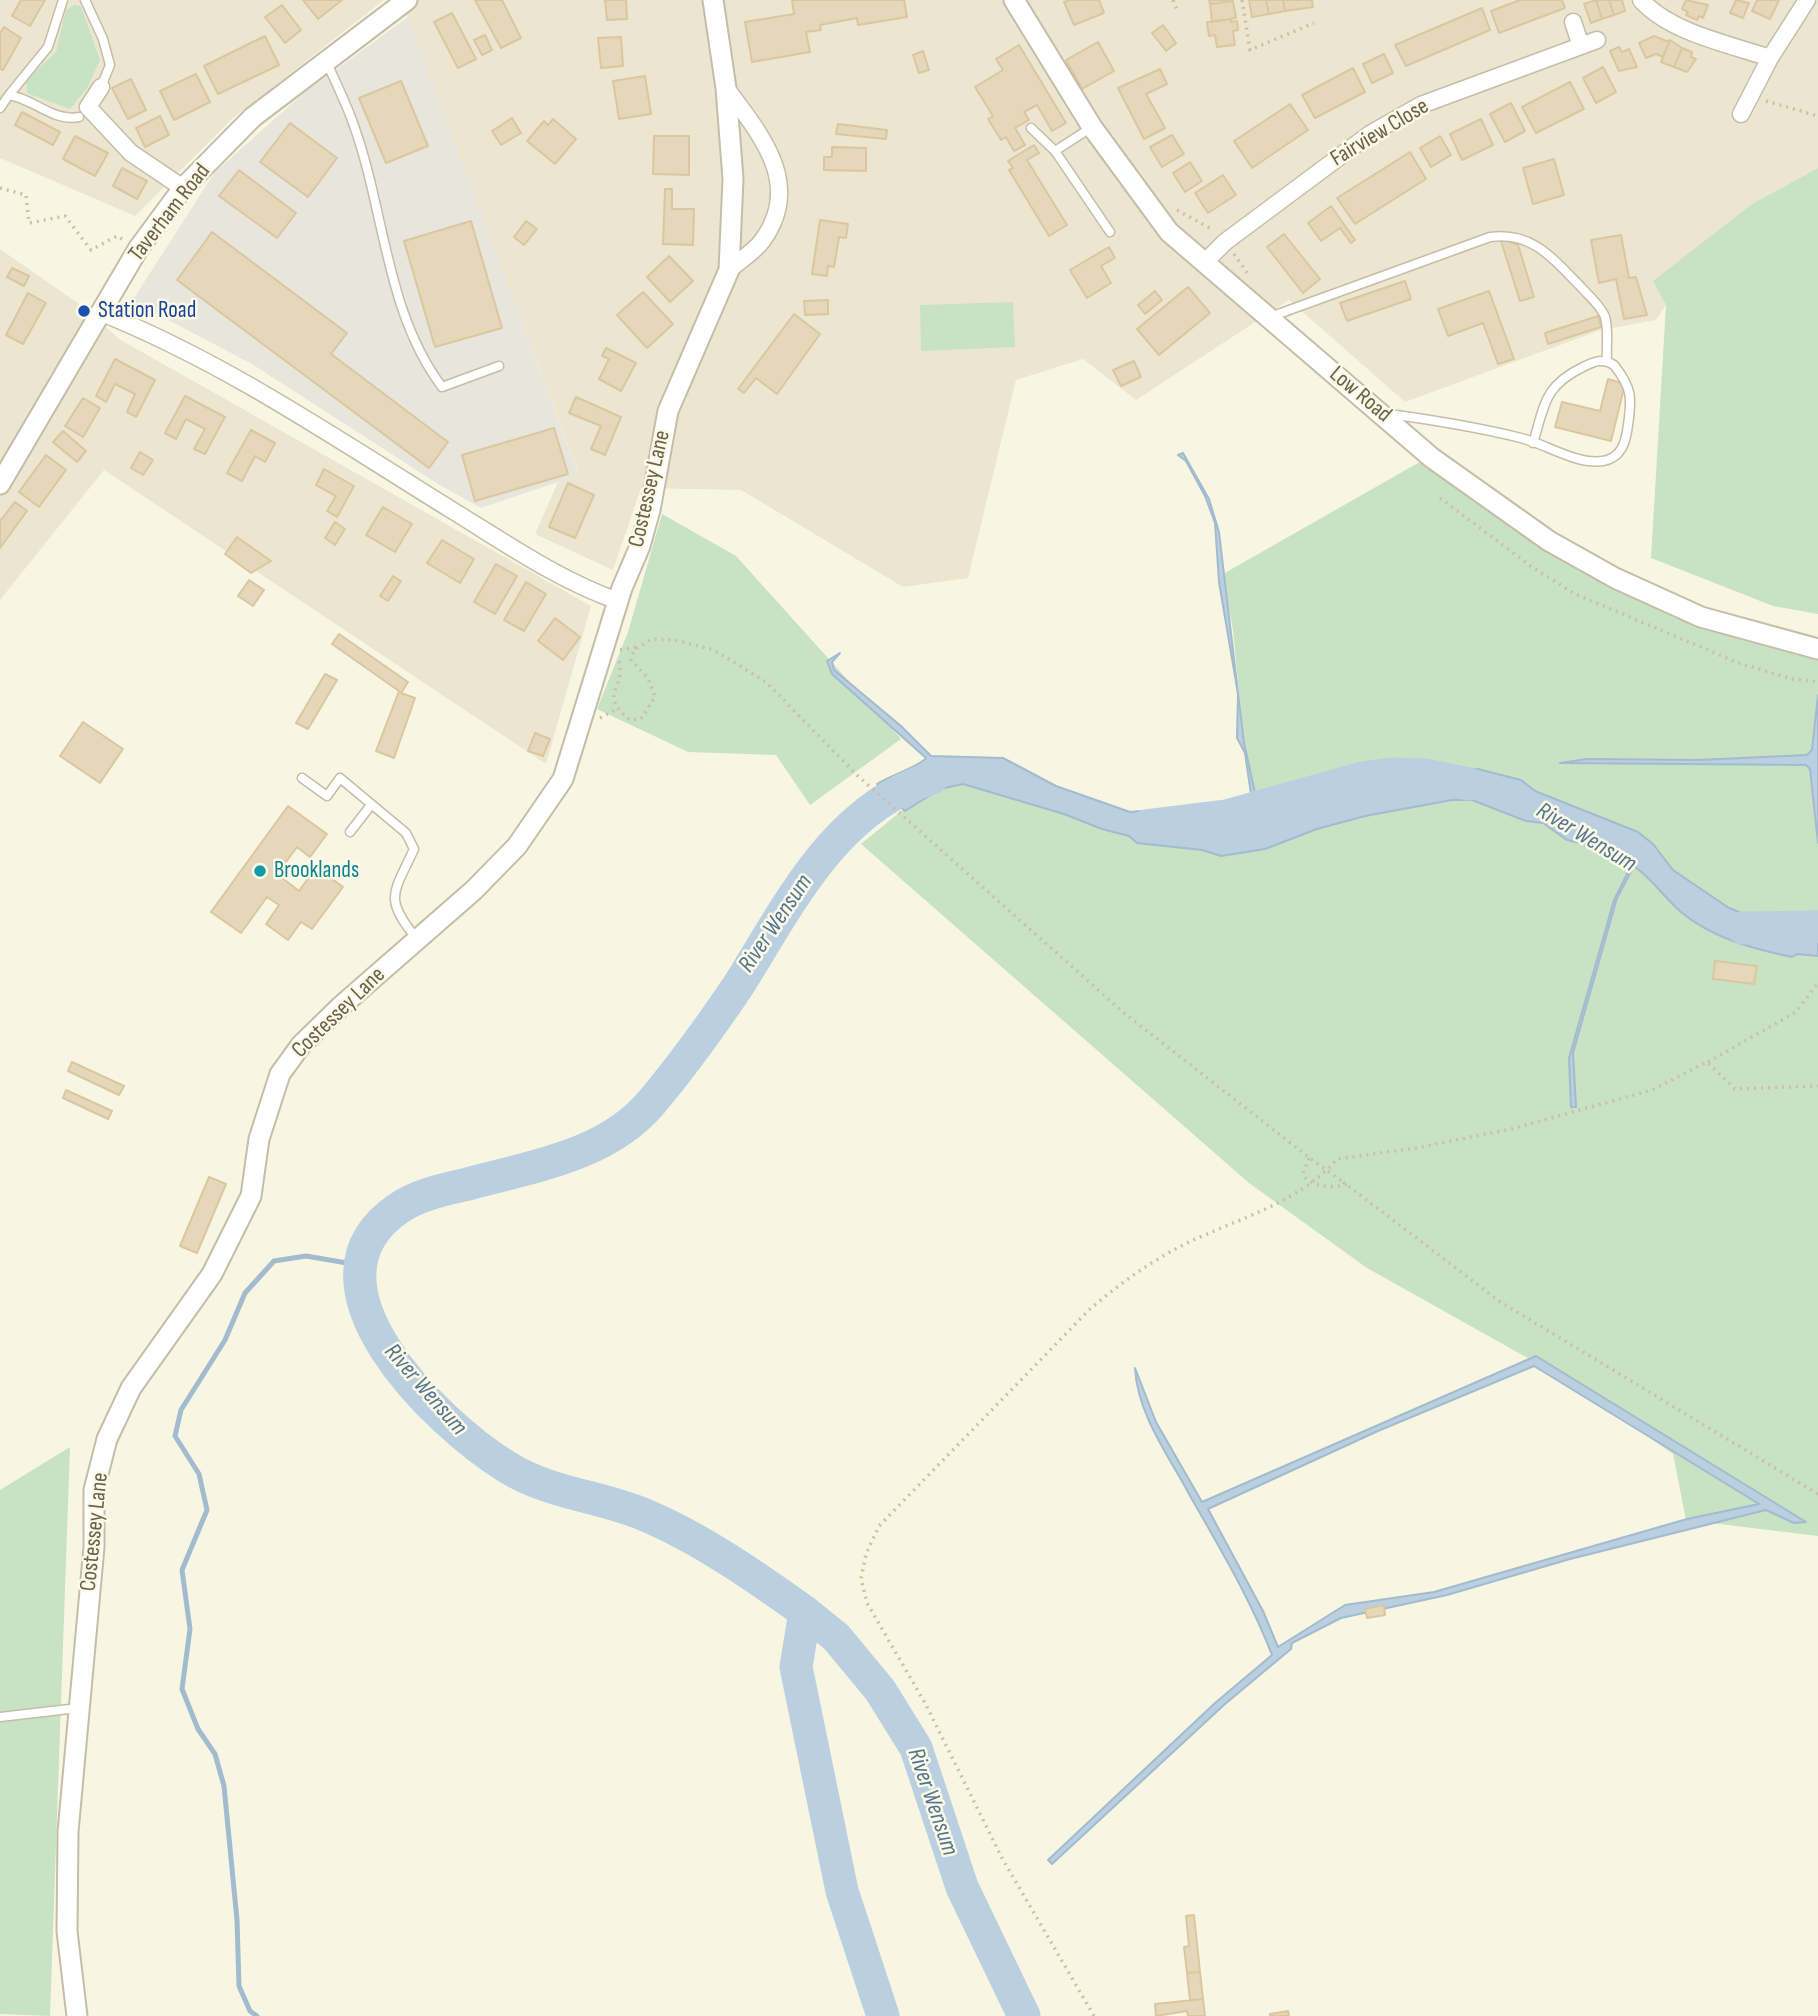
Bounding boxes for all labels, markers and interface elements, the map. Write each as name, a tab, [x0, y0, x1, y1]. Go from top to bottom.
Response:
street label: Fairview Close	[1326, 93, 1434, 173]
street label: Taverham Road	[123, 159, 217, 267]
place label: Station Road	[98, 297, 196, 325]
marker: Station Road	[76, 303, 92, 319]
street label: Low Road	[1323, 361, 1397, 429]
street label: Costessey Lane	[623, 428, 677, 550]
water label: River Wensum	[1531, 797, 1641, 879]
place label: Brooklands	[274, 857, 359, 885]
marker: Brooklands	[252, 863, 268, 879]
water label: River Wensum	[733, 870, 819, 978]
street label: Costessey Lane	[287, 962, 391, 1064]
water label: River Wensum	[378, 1338, 472, 1442]
street label: Costessey Lane	[75, 1471, 115, 1593]
water label: River Wensum	[900, 1745, 964, 1859]

